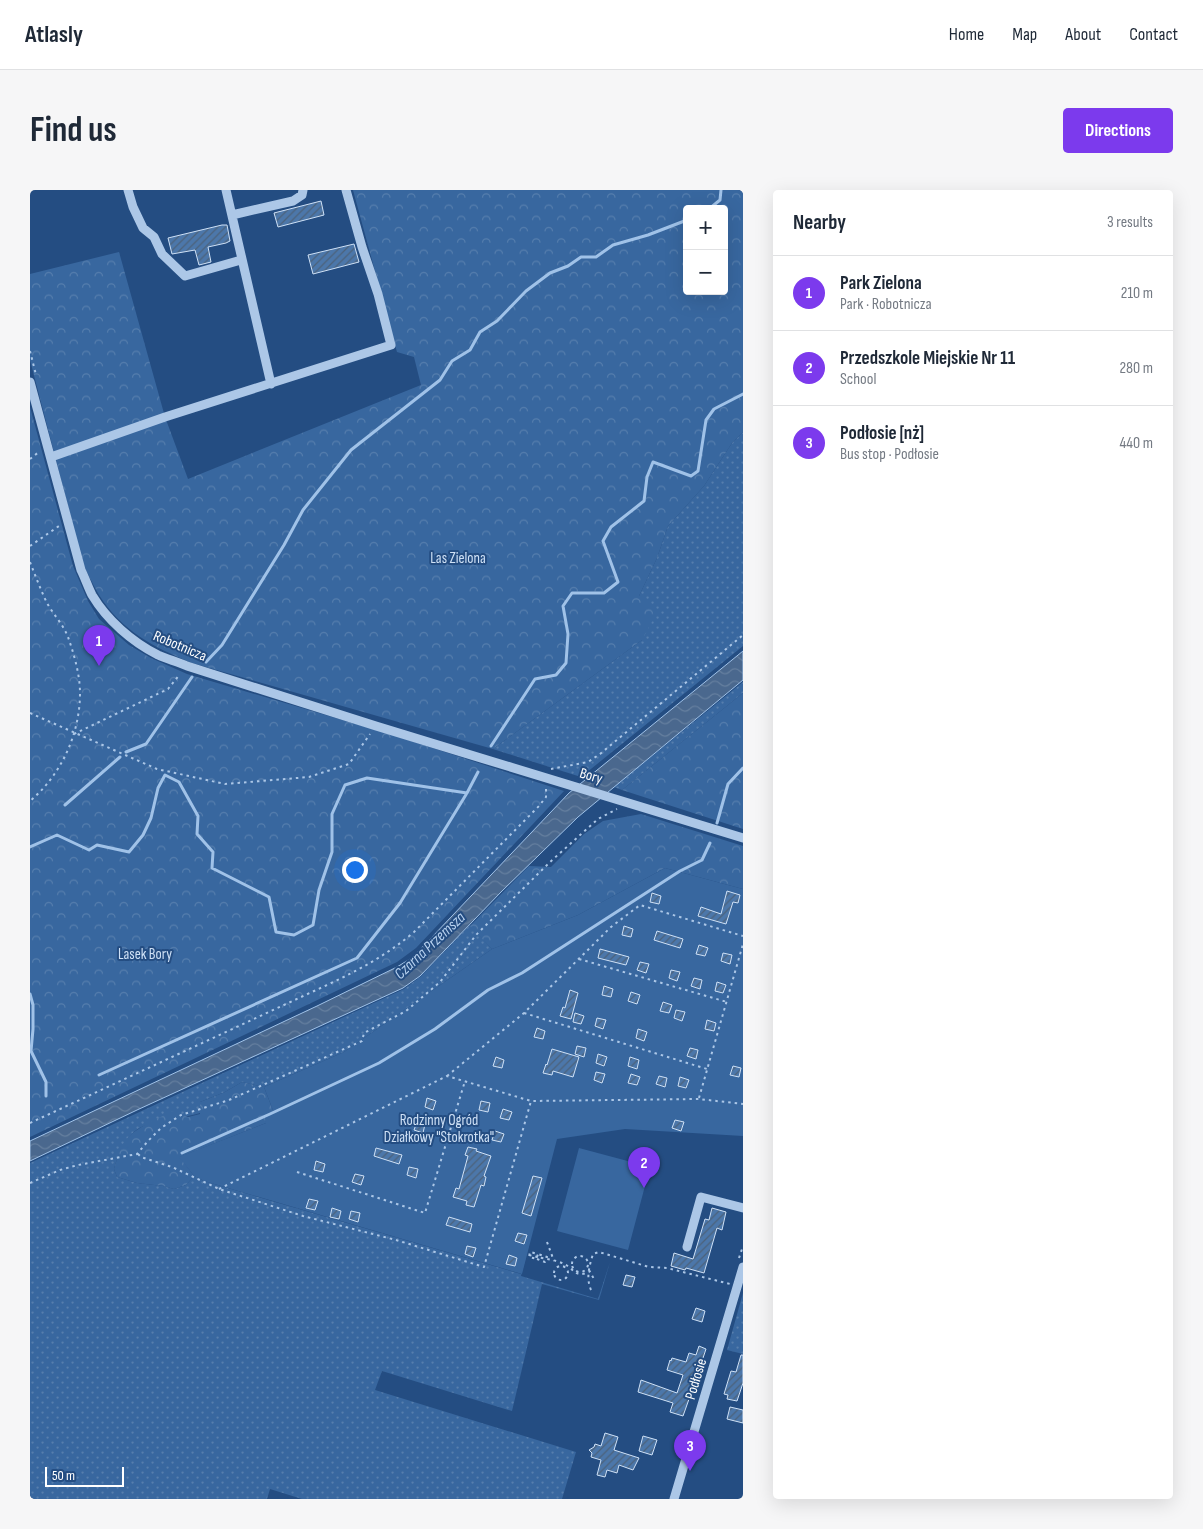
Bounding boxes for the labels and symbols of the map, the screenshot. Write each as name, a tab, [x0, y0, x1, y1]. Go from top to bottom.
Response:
park label: Las Zielona	[430, 549, 486, 568]
pin: 1	[83, 625, 115, 666]
street label: Robotnicza	[150, 626, 210, 666]
street label: Bory	[577, 764, 605, 789]
your location	[342, 857, 368, 883]
water label: Czarna Przemsza	[391, 908, 470, 984]
park label: Lasek Bory	[118, 945, 172, 964]
park label: Rodzinny Ogród Działkowy "Stokrotka"	[384, 1111, 494, 1147]
pin: 2	[628, 1147, 660, 1188]
street label: Podłosie	[681, 1356, 711, 1402]
pin: 3	[674, 1430, 706, 1471]
scale bar	[45, 1464, 124, 1487]

